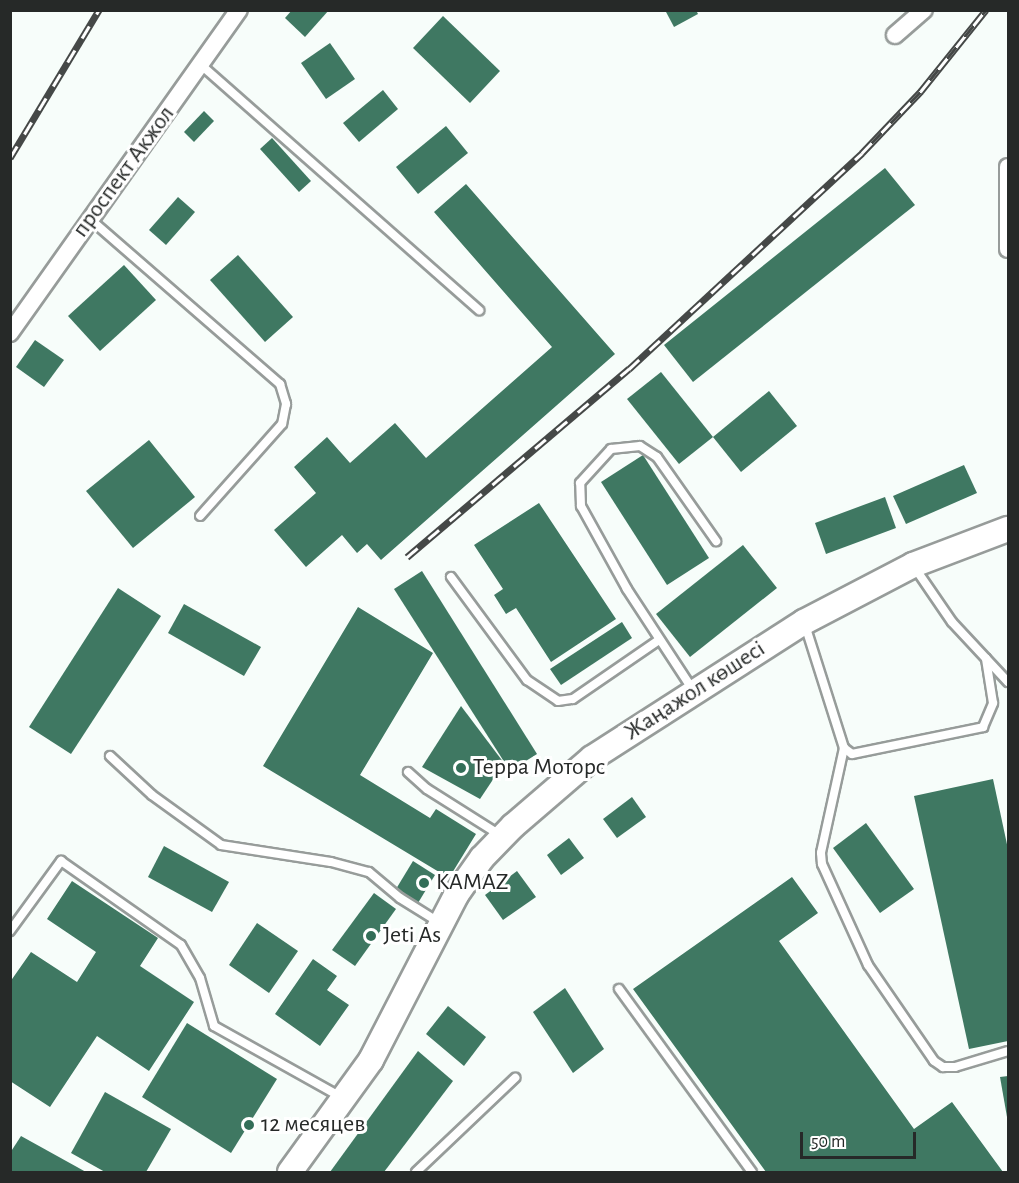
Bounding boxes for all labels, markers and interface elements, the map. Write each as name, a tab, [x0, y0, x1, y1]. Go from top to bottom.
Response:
street label: проспект Акжол	[67, 101, 181, 243]
street label: Жаңажол көшесі	[619, 635, 771, 747]
place label: Терра Моторс	[473, 754, 606, 782]
marker: Терра Моторс	[454, 761, 468, 775]
place label: KAMAZ	[436, 869, 508, 897]
marker: KAMAZ	[417, 876, 431, 890]
place label: Jeti As	[383, 922, 441, 950]
marker: Jeti As	[364, 929, 378, 943]
place label: 12 месяцев	[261, 1111, 365, 1139]
marker: 12 месяцев	[242, 1118, 256, 1132]
scale bar	[803, 1120, 918, 1158]
text: 50 m	[811, 1133, 845, 1151]

